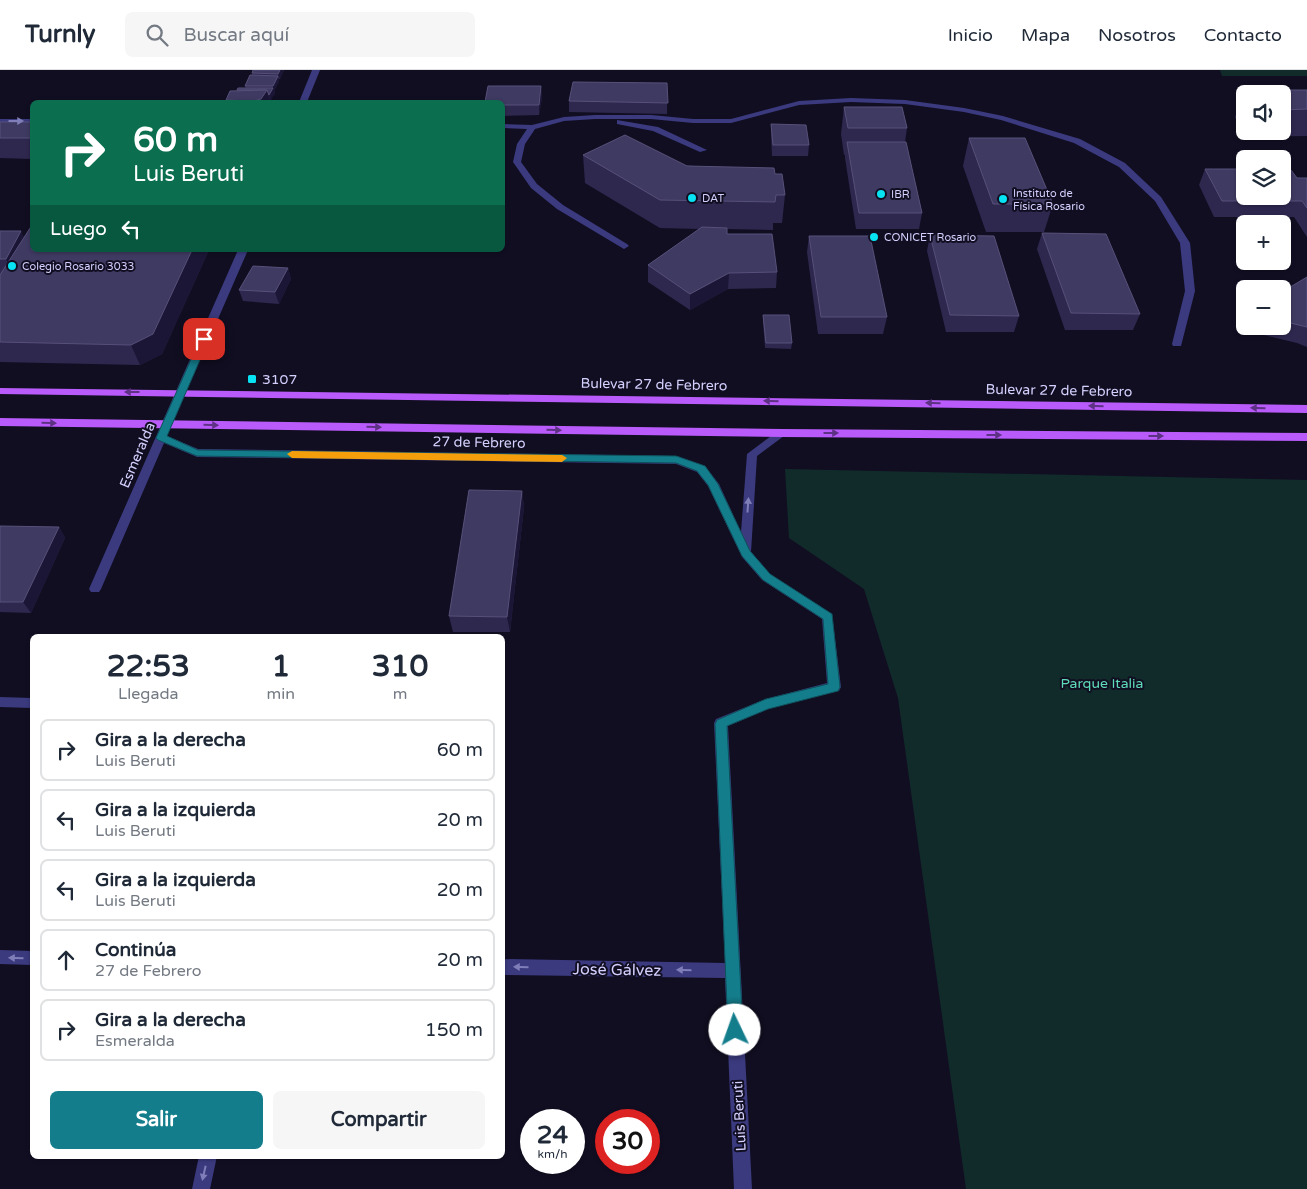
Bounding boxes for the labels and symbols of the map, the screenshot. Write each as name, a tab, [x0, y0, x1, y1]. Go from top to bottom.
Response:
one-way arrow	[9, 117, 25, 125]
place label: Instituto de Física Rosario	[1013, 187, 1085, 213]
marker: IBR	[875, 188, 887, 200]
place label: IBR	[891, 188, 910, 201]
marker: DAT	[686, 192, 698, 204]
place label: DAT	[702, 192, 725, 205]
marker: Instituto de Física Rosario	[997, 193, 1009, 205]
marker: CONICET Rosario	[868, 231, 880, 243]
place label: CONICET Rosario	[884, 231, 976, 244]
marker: Colegio Rosario 3033	[6, 260, 18, 272]
place label: Colegio Rosario 3033	[22, 260, 135, 273]
pin	[183, 318, 225, 360]
place label: 3107	[262, 371, 297, 388]
marker: 3107	[246, 373, 258, 385]
street label: Bulevar 27 de Febrero	[580, 375, 728, 394]
street label: Bulevar 27 de Febrero	[985, 381, 1133, 400]
one-way arrow	[124, 388, 140, 396]
one-way arrow	[763, 397, 779, 405]
one-way arrow	[925, 399, 941, 407]
one-way arrow	[1088, 402, 1104, 410]
one-way arrow	[1250, 404, 1266, 412]
one-way arrow	[41, 419, 57, 427]
street label: Esmeralda	[116, 420, 159, 491]
one-way arrow	[203, 421, 219, 429]
one-way arrow	[366, 423, 382, 431]
one-way arrow	[546, 426, 562, 434]
one-way arrow	[824, 429, 840, 437]
one-way arrow	[986, 431, 1002, 439]
one-way arrow	[1149, 432, 1165, 440]
street label: 27 de Febrero	[432, 433, 526, 452]
one-way arrow	[745, 497, 753, 513]
park label: Parque Italia	[1061, 675, 1143, 692]
one-way arrow	[8, 953, 24, 961]
street label: José Gálvez	[573, 959, 661, 981]
one-way arrow	[513, 963, 529, 971]
one-way arrow	[676, 966, 692, 974]
position arrow	[708, 1003, 760, 1055]
street label: Luis Beruti	[729, 1080, 750, 1152]
speed limit sign: 30	[595, 1109, 660, 1174]
one-way arrow	[200, 1165, 208, 1180]

